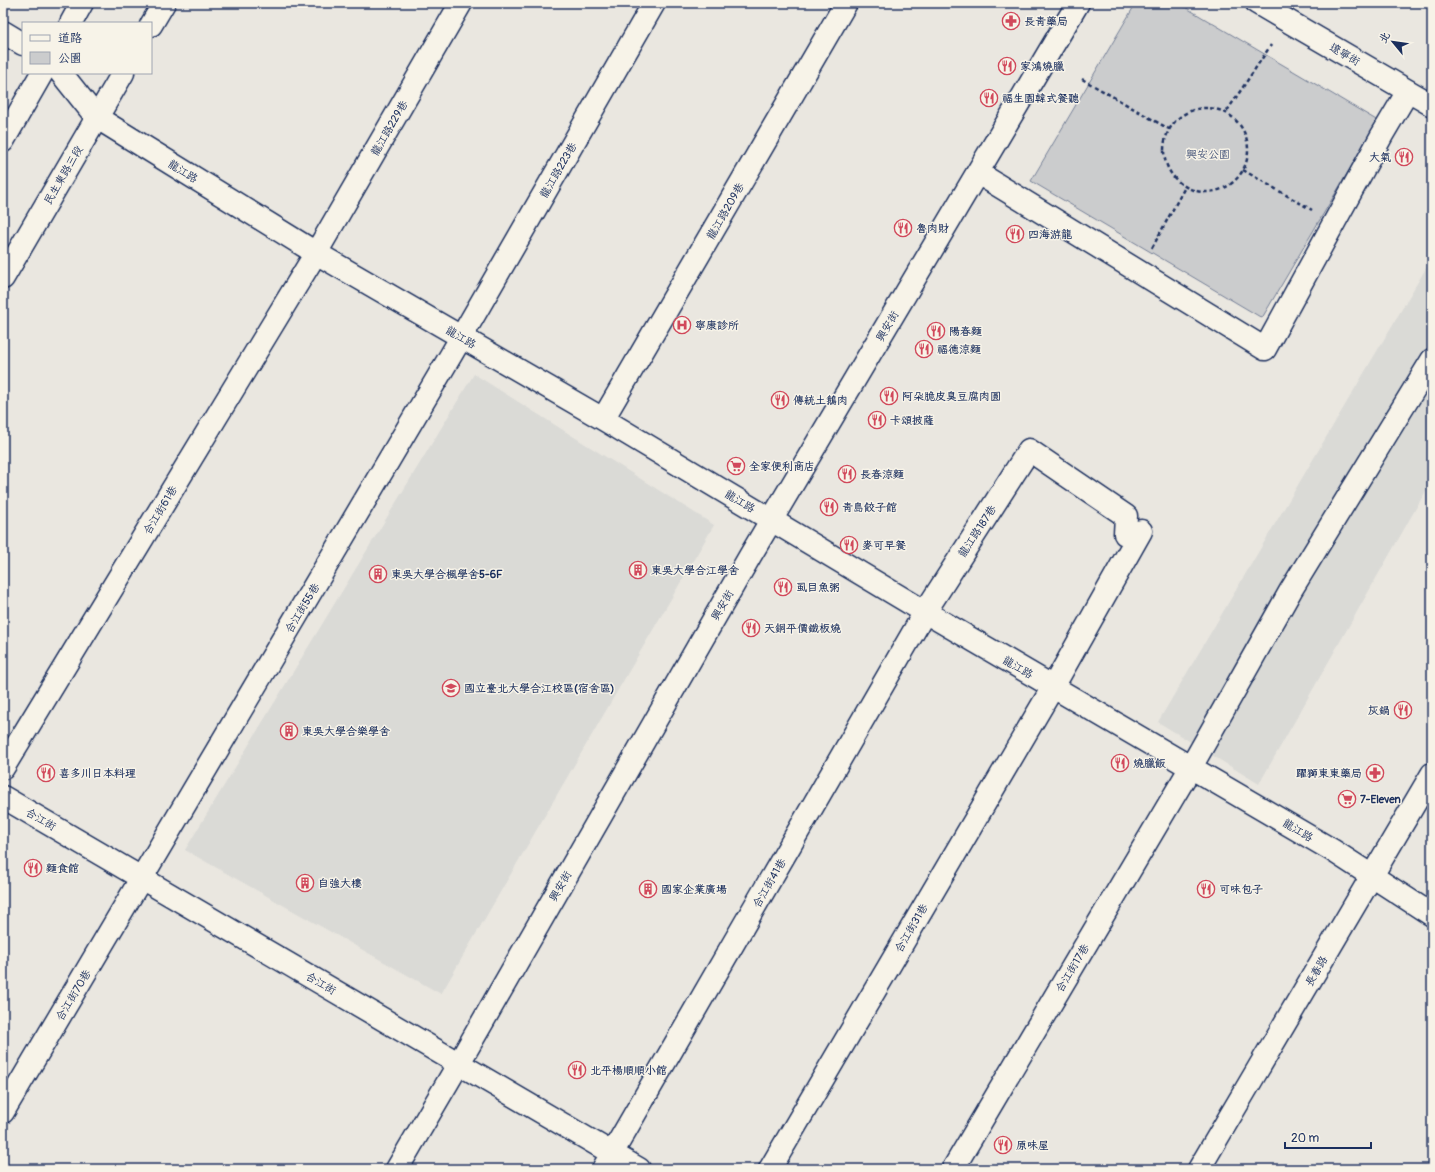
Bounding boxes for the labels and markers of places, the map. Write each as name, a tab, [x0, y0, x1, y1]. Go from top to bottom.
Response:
pharmacy icon: 長青藥局	[1001, 11, 1021, 31]
place label: 長青藥局	[1024, 15, 1068, 28]
restaurant icon: 家鴻燒臘	[997, 56, 1017, 76]
place label: 家鴻燒臘	[1020, 60, 1065, 73]
restaurant icon: 福生園韓式餐聽	[979, 88, 999, 108]
place label: 福生園韓式餐聽	[1002, 92, 1079, 105]
restaurant icon: 大氣	[1394, 147, 1414, 167]
place label: 大氣	[1369, 151, 1391, 164]
restaurant icon: 魯肉財	[893, 218, 913, 238]
place label: 魯肉財	[916, 222, 949, 235]
restaurant icon: 四海游龍	[1005, 224, 1025, 244]
place label: 四海游龍	[1028, 228, 1072, 241]
hospital icon: 寧康診所	[672, 315, 692, 335]
place label: 寧康診所	[695, 319, 739, 332]
restaurant icon: 陽春麵	[926, 321, 946, 341]
place label: 陽春麵	[949, 325, 982, 338]
restaurant icon: 福德涼麵	[914, 339, 934, 359]
place label: 福德涼麵	[937, 343, 981, 356]
restaurant icon: 阿朵脆皮臭豆腐肉圓	[879, 386, 899, 406]
restaurant icon: 傳統土鵝肉	[770, 390, 790, 410]
place label: 阿朵脆皮臭豆腐肉圓	[902, 390, 1001, 403]
place label: 傳統土鵝肉	[793, 394, 848, 407]
restaurant icon: 卡頌披薩	[867, 410, 887, 430]
place label: 卡頌披薩	[890, 414, 934, 427]
supermarket icon: 全家便利商店	[726, 456, 746, 476]
place label: 全家便利商店	[749, 460, 815, 473]
restaurant icon: 長春涼麵	[837, 464, 857, 484]
place label: 長春涼麵	[860, 468, 904, 481]
restaurant icon: 青島餃子館	[819, 497, 839, 517]
place label: 青島餃子館	[842, 501, 897, 514]
restaurant icon: 麥可早餐	[839, 535, 859, 555]
place label: 麥可早餐	[862, 539, 906, 552]
building icon: 東吳大學合江學舍	[628, 560, 648, 580]
building icon: 東吳大學合楓學舍5-6F	[368, 564, 388, 584]
place label: 東吳大學合江學舍	[651, 564, 739, 577]
place label: 東吳大學合楓學舍5-6F	[391, 568, 503, 581]
restaurant icon: 虱目魚粥	[773, 577, 793, 597]
place label: 虱目魚粥	[796, 581, 840, 594]
restaurant icon: 天銅平價鐵板燒	[741, 618, 761, 638]
place label: 天銅平價鐵板燒	[764, 622, 841, 635]
school or university icon: 國立臺北大學合江校區(宿舍區)	[441, 678, 461, 698]
place label: 國立臺北大學合江校區(宿舍區)	[464, 682, 614, 695]
restaurant icon: 灰鍋	[1393, 700, 1413, 720]
place label: 灰鍋	[1368, 704, 1390, 717]
building icon: 東吳大學合樂學舍	[279, 721, 299, 741]
place label: 東吳大學合樂學舍	[302, 725, 390, 738]
restaurant icon: 燒臘飯	[1110, 753, 1130, 773]
place label: 燒臘飯	[1133, 757, 1166, 770]
restaurant icon: 喜多川日本料理	[36, 763, 56, 783]
pharmacy icon: 躍獅東東藥局	[1365, 763, 1385, 783]
place label: 喜多川日本料理	[59, 767, 136, 780]
place label: 躍獅東東藥局	[1296, 767, 1362, 780]
supermarket icon: 7-Eleven	[1337, 789, 1357, 809]
place label: 7-Eleven	[1360, 793, 1401, 806]
restaurant icon: 麵食館	[23, 858, 43, 878]
place label: 麵食館	[46, 862, 79, 875]
building icon: 自強大樓	[295, 873, 315, 893]
place label: 自強大樓	[318, 877, 362, 890]
building icon: 國家企業廣場	[638, 879, 658, 899]
restaurant icon: 可味包子	[1196, 879, 1216, 899]
place label: 國家企業廣場	[661, 883, 727, 896]
place label: 可味包子	[1219, 883, 1263, 896]
restaurant icon: 北平楊順順小館	[567, 1060, 587, 1080]
place label: 北平楊順順小館	[590, 1064, 667, 1077]
restaurant icon: 原味屋	[993, 1135, 1013, 1155]
place label: 原味屋	[1016, 1139, 1049, 1152]

